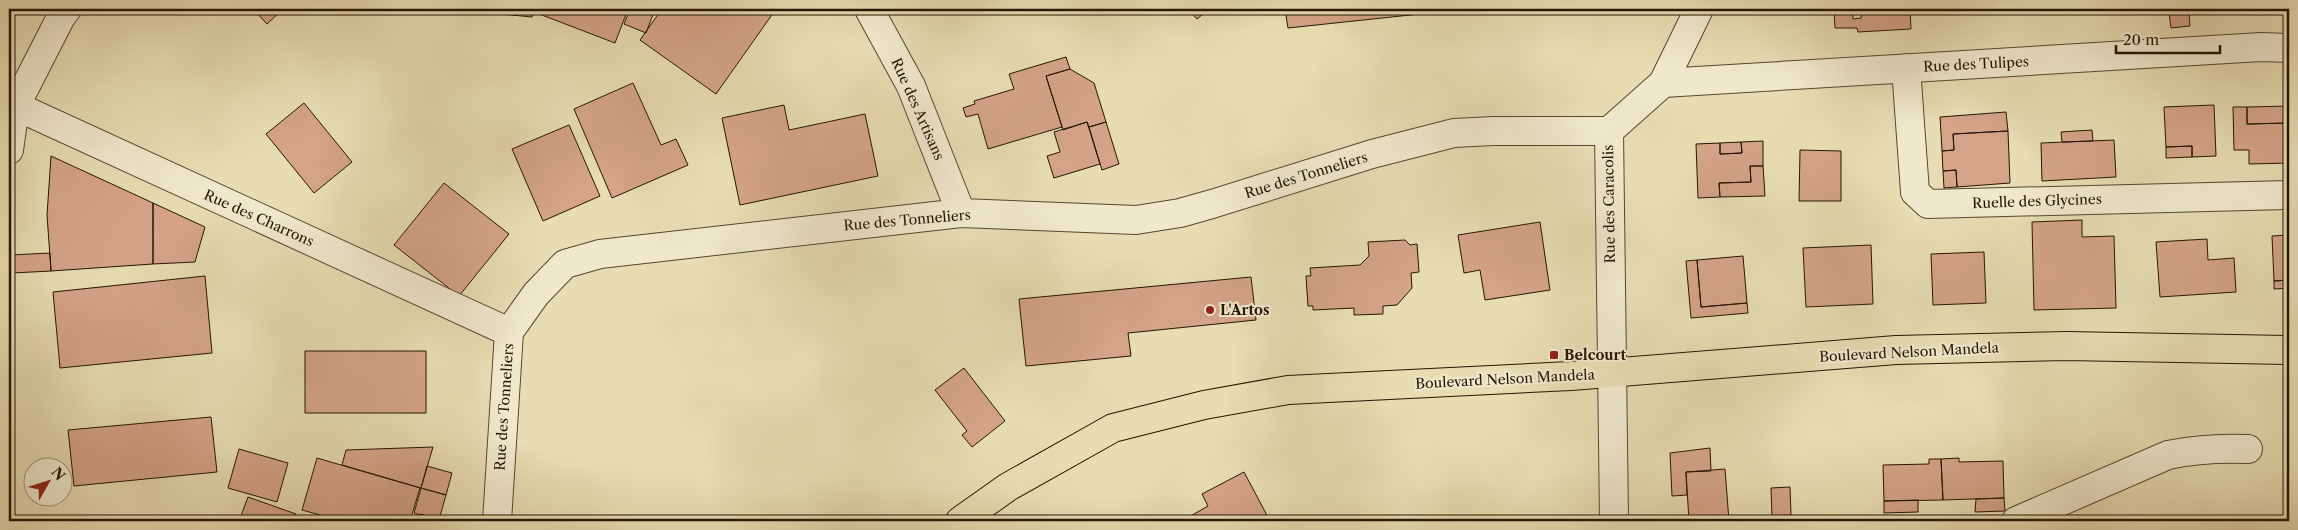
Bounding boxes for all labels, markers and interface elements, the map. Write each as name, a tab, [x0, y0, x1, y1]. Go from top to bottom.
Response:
scale bar	[2116, 22, 2219, 54]
text: 20 m	[2123, 30, 2159, 49]
street label: Rue des Tulipes	[1923, 52, 2029, 76]
street label: Rue des Artisans	[887, 55, 949, 163]
street label: Rue des Caracolis	[1599, 145, 1619, 263]
street label: Rue des Tonneliers	[1242, 148, 1370, 202]
street label: Rue des Charrons	[201, 186, 317, 250]
street label: Ruelle des Glycines	[1972, 190, 2102, 212]
street label: Rue des Tonneliers	[843, 205, 971, 235]
place label: L'Artos	[1220, 301, 1270, 319]
marker: L'Artos	[1204, 304, 1216, 316]
street label: Boulevard Nelson Mandela	[1819, 338, 2000, 366]
street label: Rue des Tonneliers	[491, 343, 517, 471]
place label: Belcourt	[1564, 346, 1626, 364]
marker: Belcourt	[1548, 349, 1560, 361]
street label: Boulevard Nelson Mandela	[1415, 365, 1596, 393]
north arrow	[22, 458, 72, 508]
text: N	[47, 463, 69, 484]

